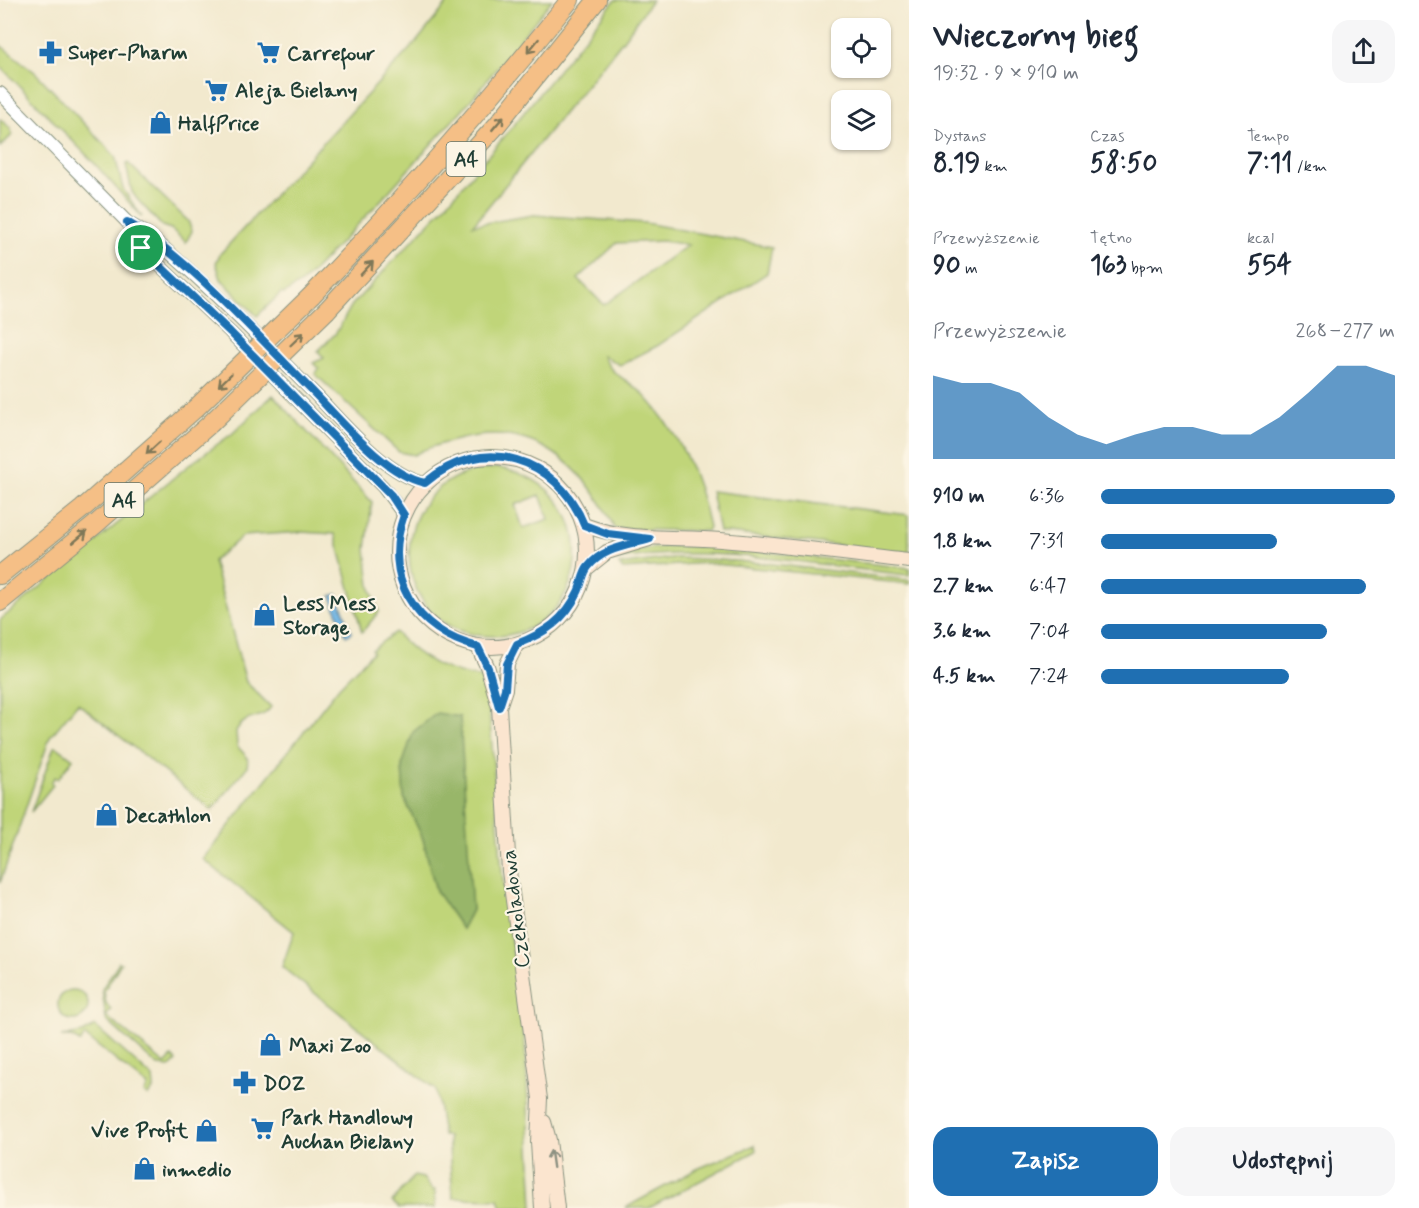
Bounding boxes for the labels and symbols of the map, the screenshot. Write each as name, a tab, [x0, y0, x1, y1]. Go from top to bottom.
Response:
one-way arrow	[526, 37, 539, 53]
pharmacy icon: Super-Pharm	[37, 39, 63, 65]
place label: Super-Pharm	[68, 39, 188, 67]
supermarket icon: Carrefour	[256, 40, 282, 66]
place label: Carrefour	[287, 40, 375, 70]
supermarket icon: Aleja Bielany	[204, 77, 230, 103]
place label: Aleja Bielany	[235, 77, 358, 105]
shop icon: HalfPrice	[147, 110, 173, 136]
place label: HalfPrice	[178, 110, 259, 138]
one-way arrow	[491, 115, 504, 131]
road number: A4	[446, 142, 486, 176]
pin	[115, 222, 166, 273]
one-way arrow	[360, 261, 374, 276]
one-way arrow	[290, 332, 305, 346]
one-way arrow	[218, 372, 233, 387]
one-way arrow	[146, 440, 161, 454]
road number: A4	[104, 483, 144, 517]
one-way arrow	[72, 530, 87, 544]
place label: Less Mess Storage	[283, 590, 377, 642]
shop icon: Less Mess Storage	[252, 602, 278, 628]
shop icon: Decathlon	[93, 802, 119, 828]
place label: Decathlon	[124, 802, 211, 830]
street label: Czekoladowa	[495, 848, 537, 970]
shop icon: Maxi Zoo	[258, 1032, 284, 1058]
place label: Maxi Zoo	[289, 1032, 371, 1060]
pharmacy icon: DOZ	[232, 1070, 258, 1096]
place label: DOZ	[263, 1070, 306, 1098]
place label: Park Handlowy Auchan Bielany	[281, 1104, 414, 1156]
supermarket icon: Park Handlowy Auchan Bielany	[250, 1116, 276, 1142]
place label: Vive Profit	[91, 1117, 189, 1145]
shop icon: Vive Profit	[193, 1117, 219, 1143]
one-way arrow	[546, 1150, 557, 1170]
shop icon: inmedio	[131, 1156, 157, 1182]
place label: inmedio	[162, 1156, 232, 1184]

